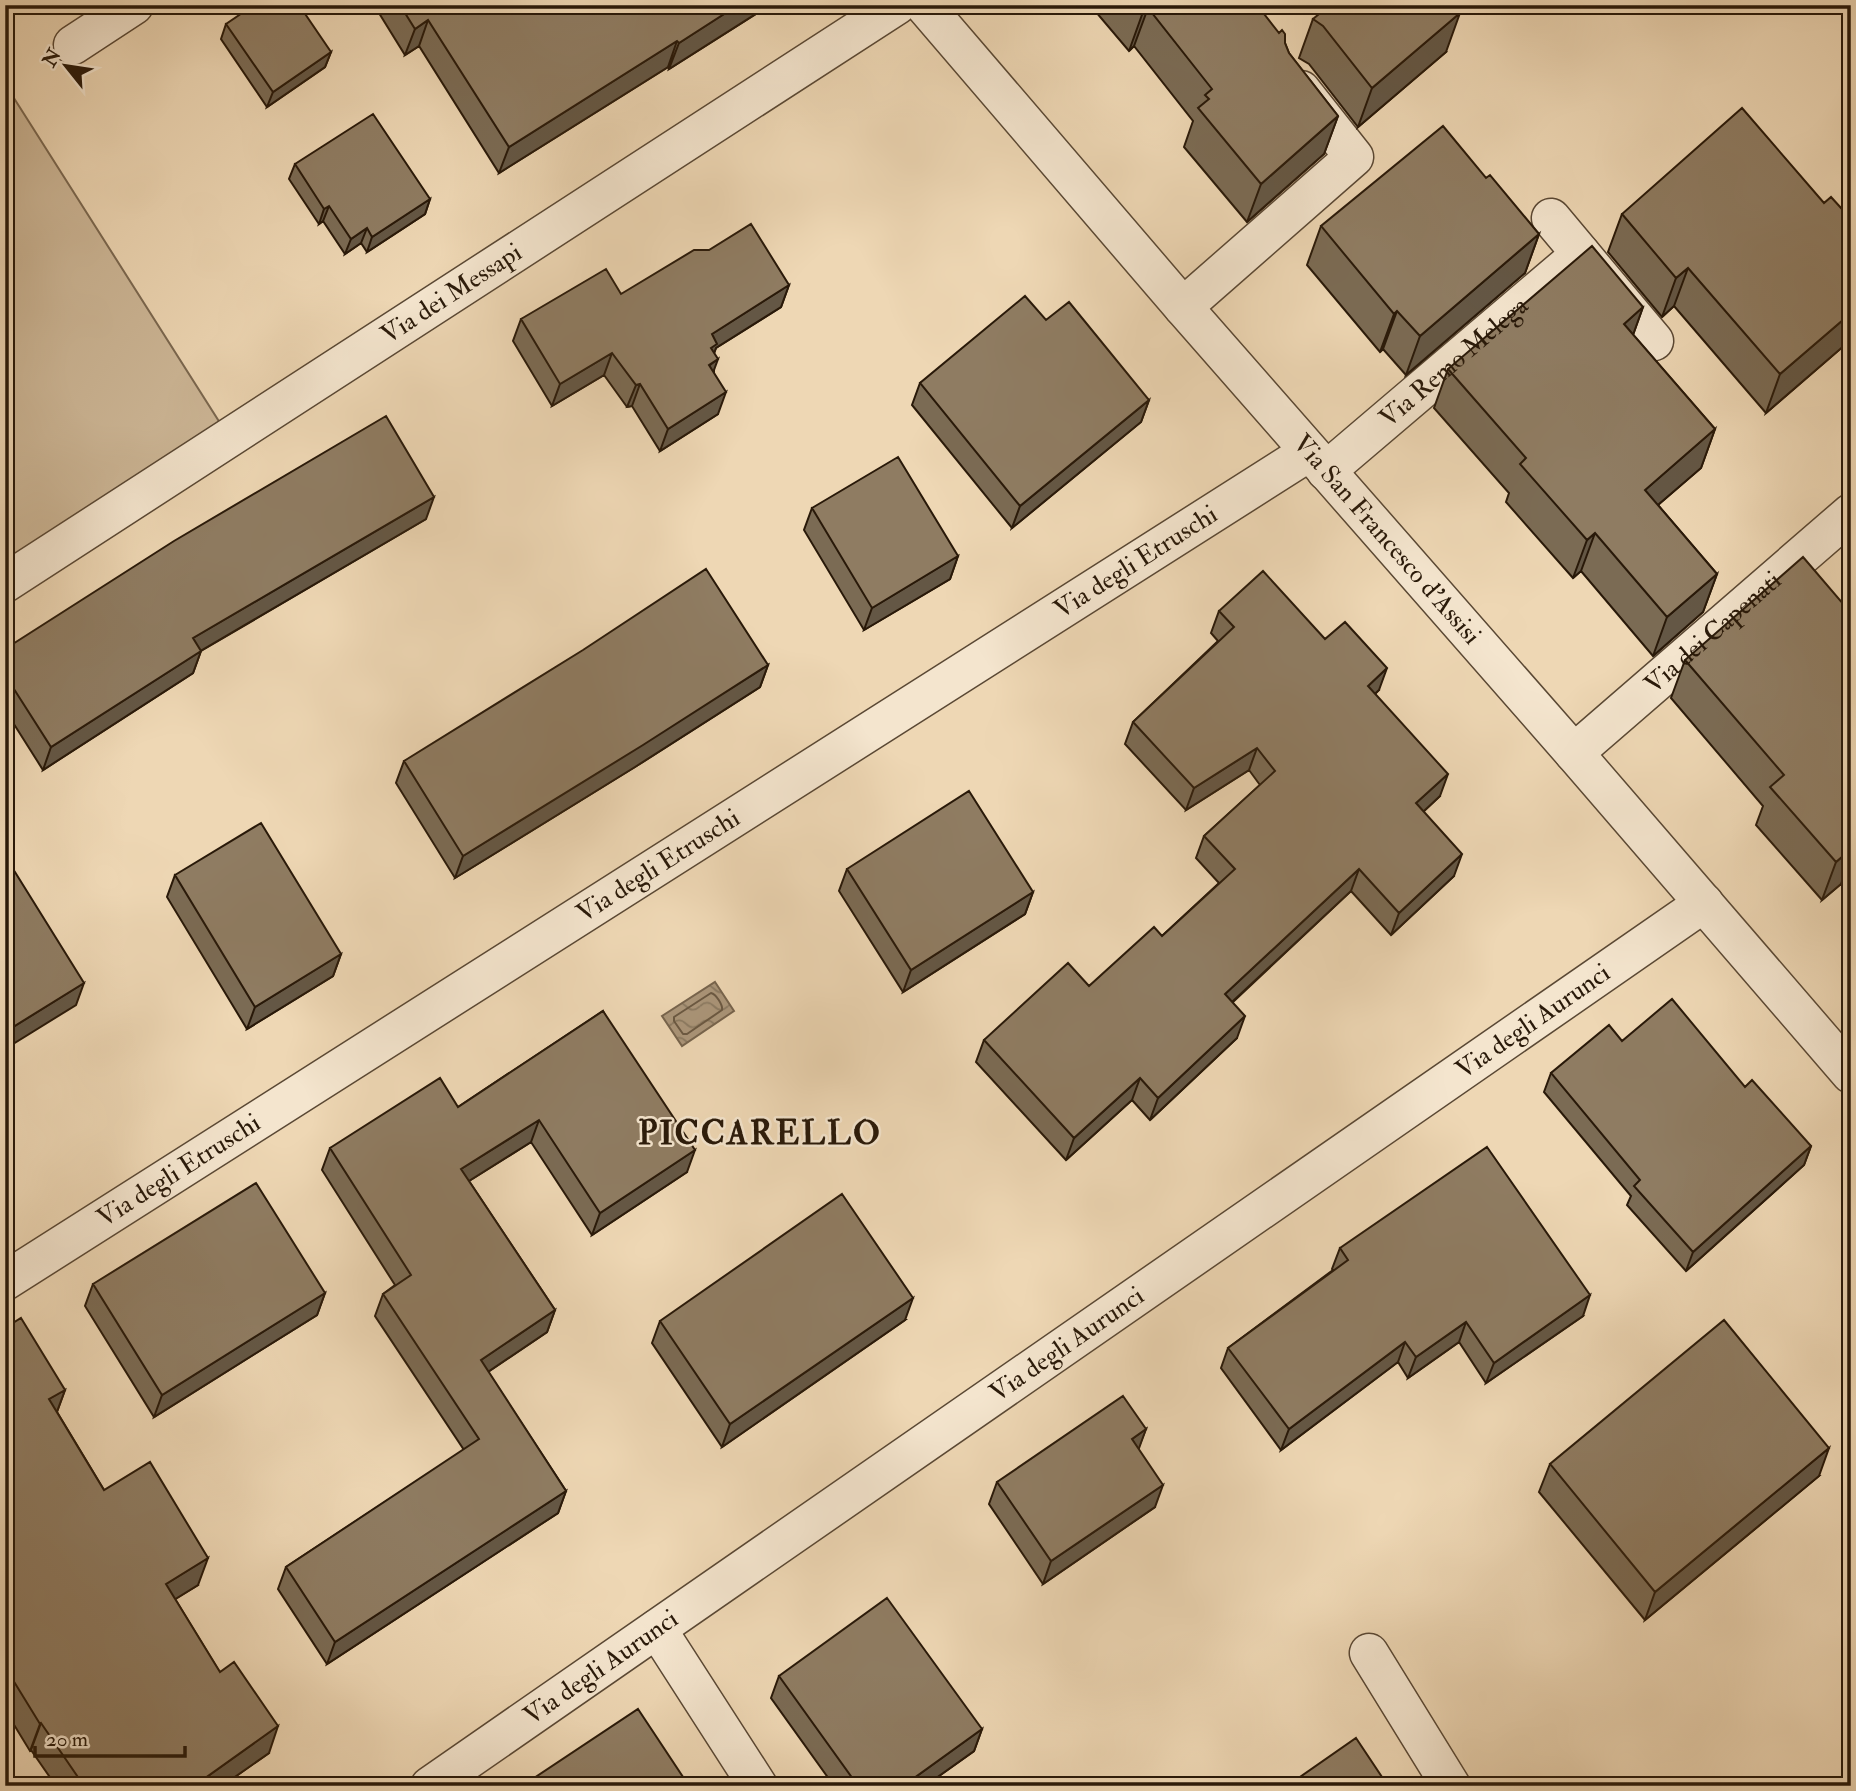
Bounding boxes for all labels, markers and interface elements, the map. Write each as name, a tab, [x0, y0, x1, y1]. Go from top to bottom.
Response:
north arrow	[32, 32, 102, 102]
text: N	[37, 44, 67, 72]
street label: Via dei Messapi	[375, 236, 528, 351]
street label: Via Remo Melega	[1373, 290, 1535, 434]
street label: Via San Francesco d'Assisi	[1286, 428, 1488, 651]
street label: Via degli Etruschi	[1048, 498, 1223, 626]
street label: Via dei Capenati	[1638, 565, 1788, 700]
street label: Via degli Etruschi	[571, 802, 746, 929]
street label: Via degli Aurunci	[1450, 957, 1616, 1086]
street label: Via degli Etruschi	[91, 1107, 267, 1234]
district label: PICCARELLO	[638, 1113, 882, 1154]
street label: Via degli Aurunci	[984, 1280, 1150, 1409]
street label: Via degli Aurunci	[518, 1603, 684, 1732]
scale bar	[35, 1714, 186, 1758]
text: 20 m	[46, 1726, 88, 1753]

